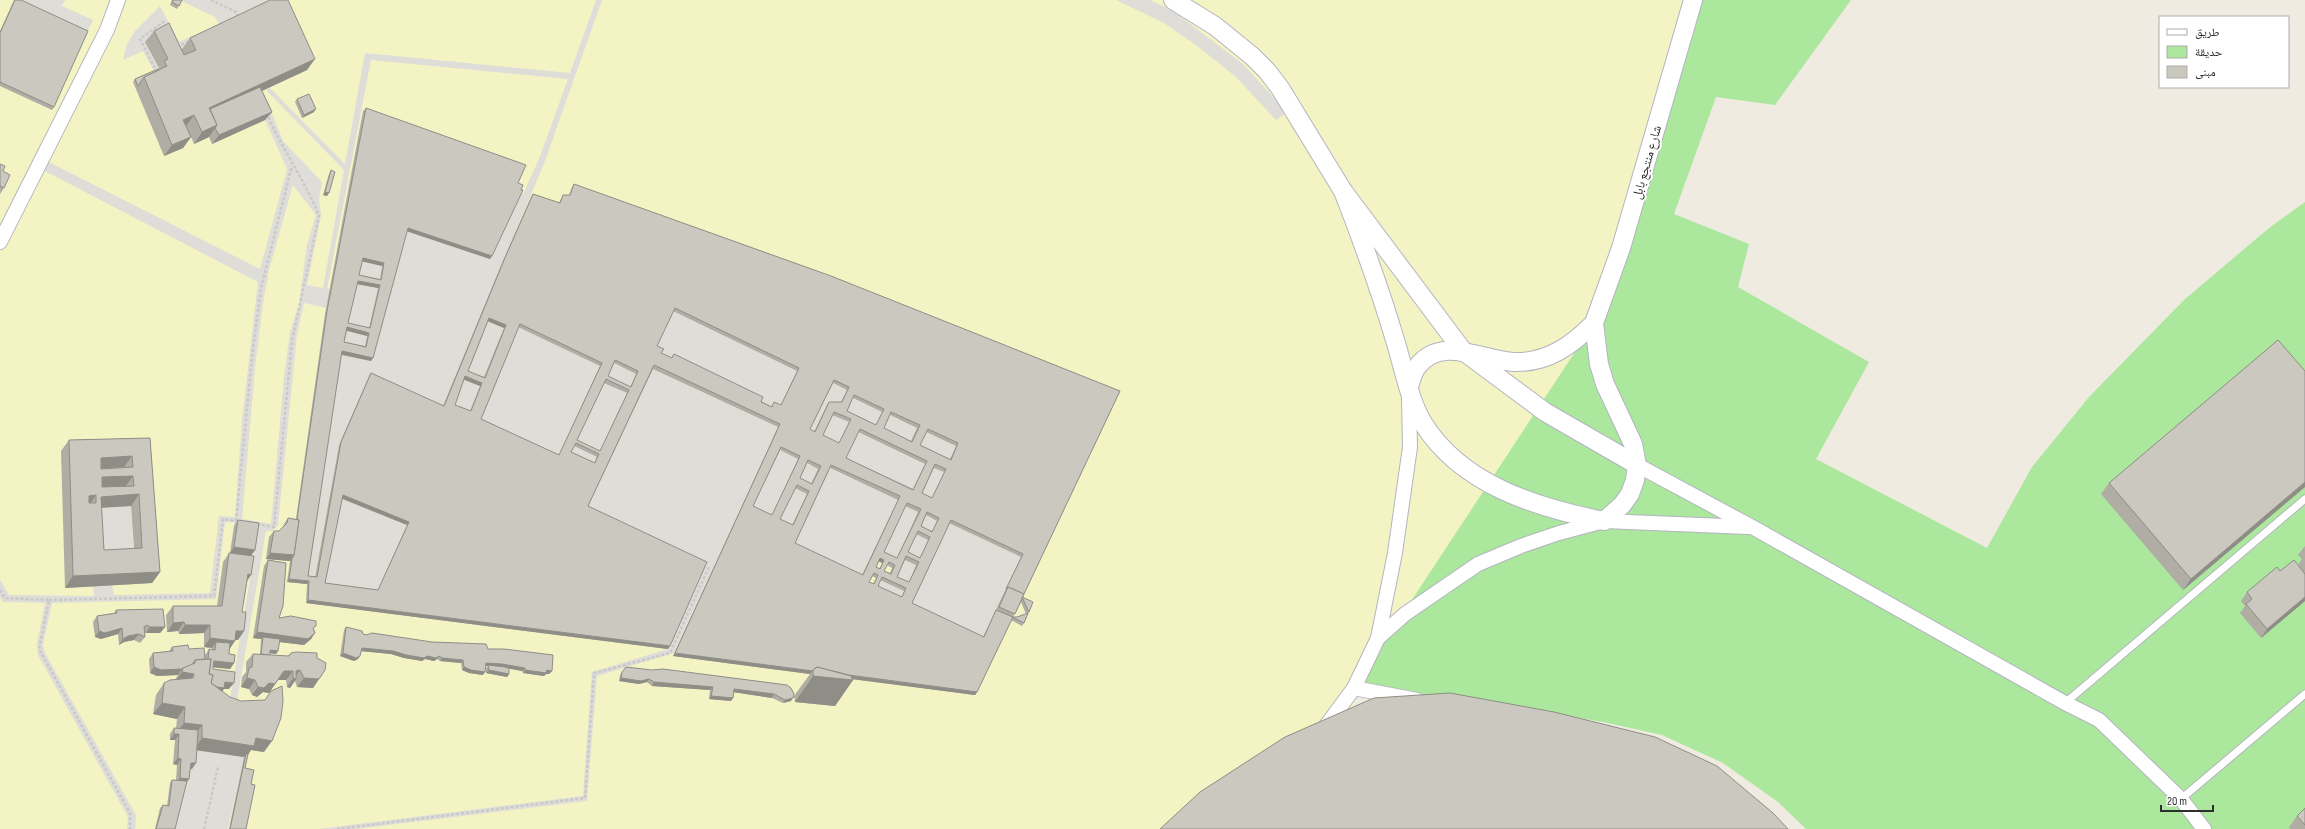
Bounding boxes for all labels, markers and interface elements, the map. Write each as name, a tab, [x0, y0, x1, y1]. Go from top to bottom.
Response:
legend	[2159, 16, 2289, 88]
text: طريق	[2195, 25, 2220, 40]
text: حديقة	[2195, 45, 2223, 60]
text: مبنى	[2195, 65, 2216, 80]
street label: شارع منتجع بابل	[1629, 123, 1666, 201]
scale bar	[2161, 787, 2213, 813]
text: 20 m	[2167, 794, 2187, 809]

